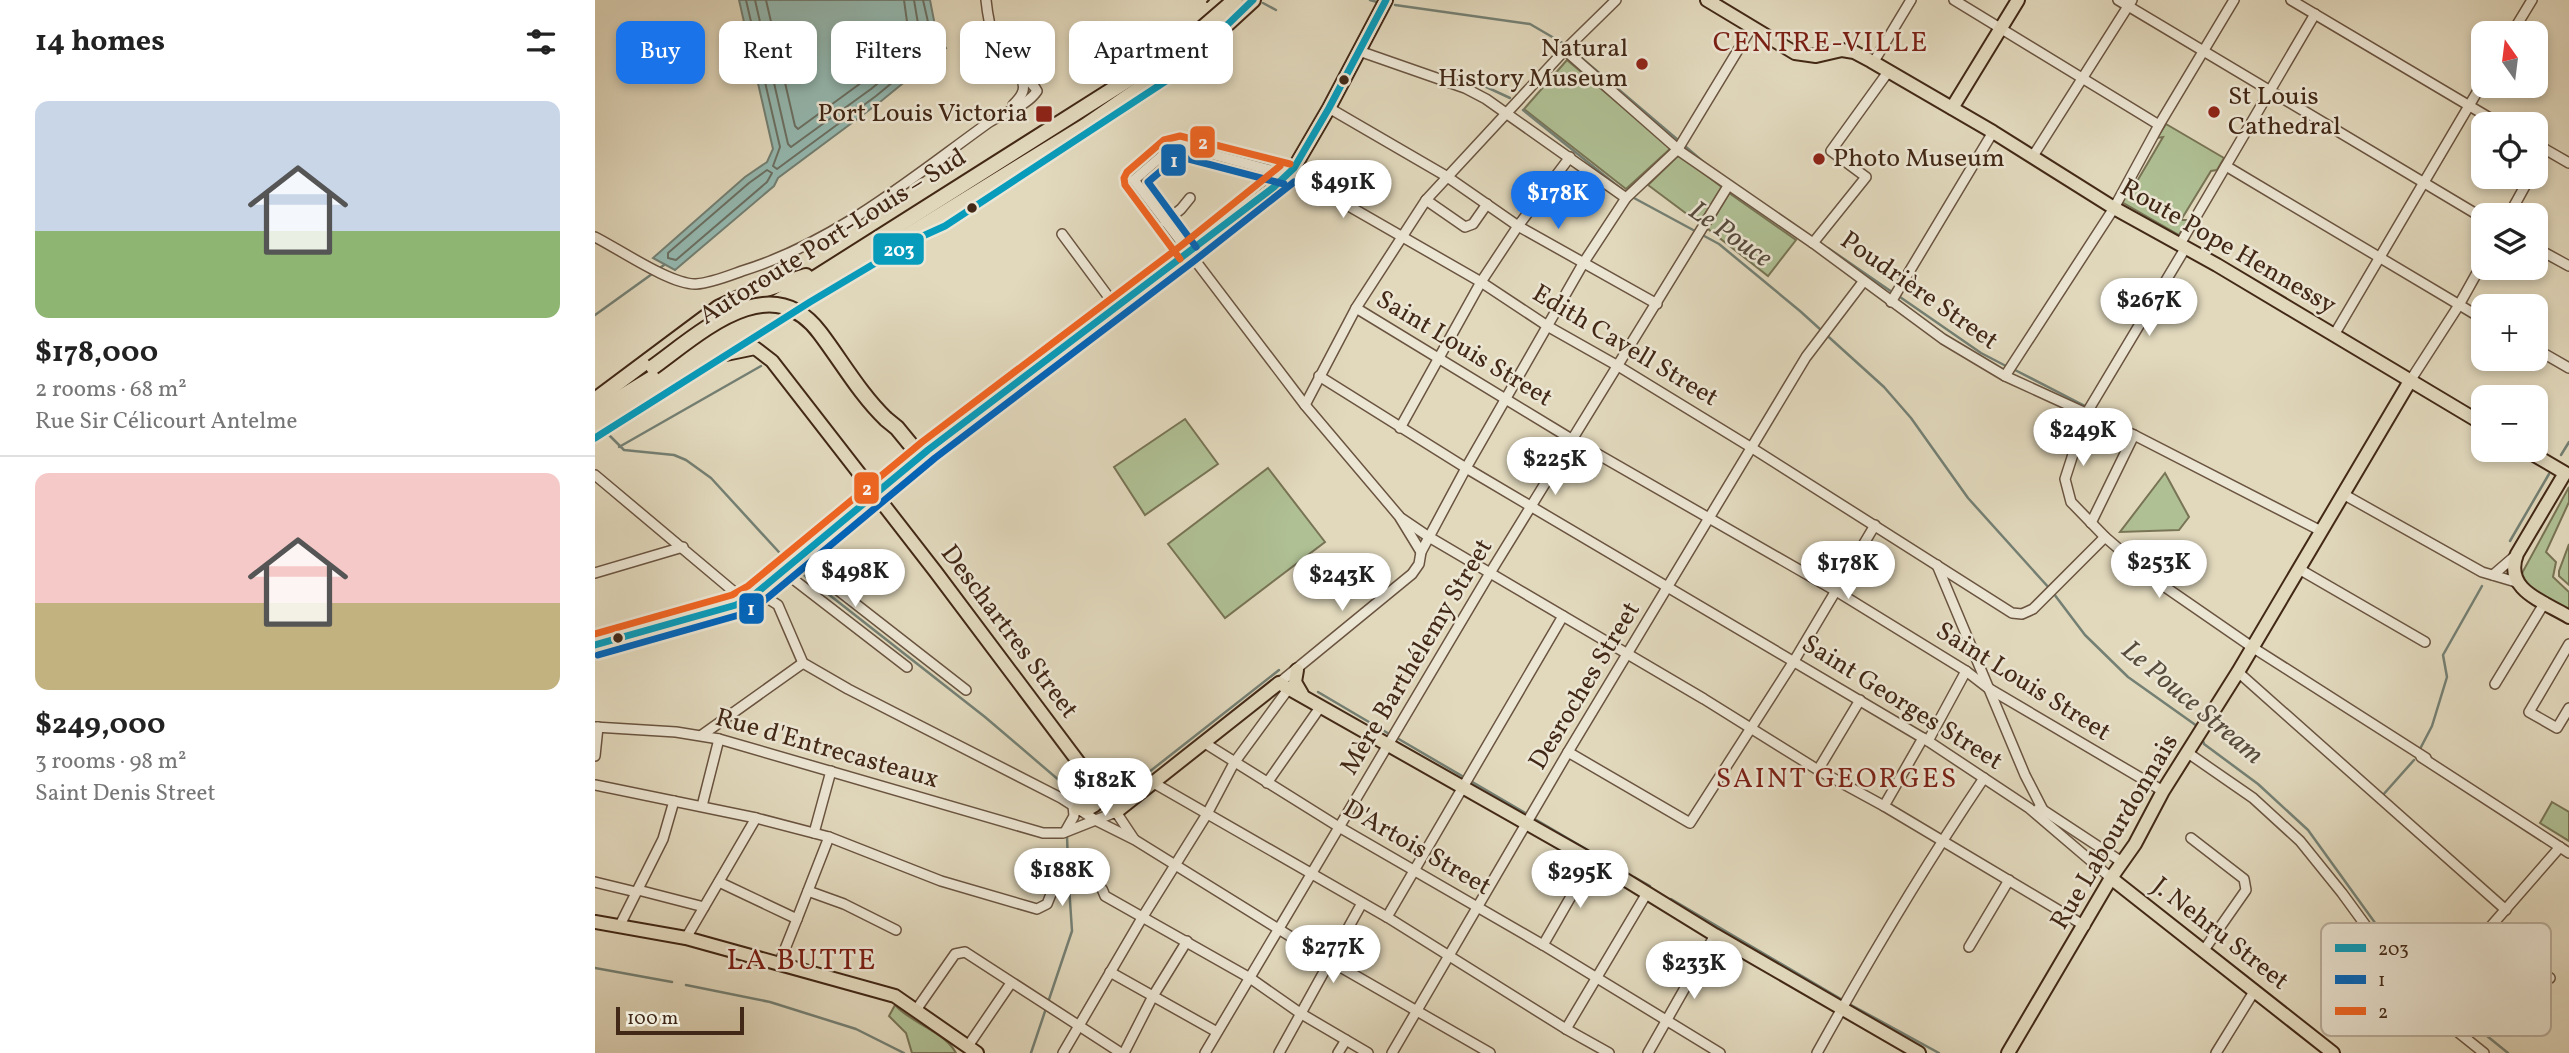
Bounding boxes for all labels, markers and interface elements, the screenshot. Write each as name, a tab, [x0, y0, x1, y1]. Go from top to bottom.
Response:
text: 14 homes	[35, 21, 165, 63]
chip: Buy	[616, 21, 705, 84]
chip: Rent	[719, 21, 817, 84]
chip: Filters	[831, 21, 946, 84]
chip: New	[960, 21, 1055, 84]
chip: Apartment	[1069, 21, 1233, 84]
north arrow	[2471, 21, 2548, 98]
map controls	[2471, 21, 2548, 462]
icon: filters	[522, 23, 560, 61]
district label: CENTRE-VILLE	[1713, 24, 1929, 63]
place label: Natural History Museum	[1438, 31, 1628, 97]
marker: Natural History Museum	[1634, 56, 1650, 72]
unlabelled marker	[1337, 73, 1351, 87]
place label: St Louis Cathedral	[2228, 79, 2341, 145]
place label: Port Louis Victoria	[818, 96, 1028, 132]
marker: Port Louis Victoria	[1034, 104, 1054, 124]
marker: St Louis Cathedral	[2206, 104, 2222, 120]
button: locate	[2471, 112, 2548, 189]
line badge: 2	[1189, 125, 1216, 159]
text: 2	[1198, 131, 1208, 157]
street label: Autoroute Port-Louis – Sud	[693, 140, 973, 334]
place label: Photo Museum	[1833, 141, 2005, 177]
line badge: 1	[1160, 143, 1187, 177]
icon: home	[235, 147, 361, 273]
text: 1	[1170, 149, 1178, 175]
marker: Photo Museum	[1811, 151, 1827, 167]
pin: $491K	[1294, 160, 1392, 220]
text: $491K	[1311, 167, 1375, 199]
street label: Route Pope Hennessy	[2113, 170, 2343, 324]
pin: $178K	[1509, 172, 1607, 231]
text: $178K	[1527, 178, 1589, 210]
water label: Le Pouce	[1680, 192, 1780, 278]
unlabelled marker	[965, 201, 979, 215]
button: layers	[2471, 203, 2548, 280]
street label: Poudrière Street	[1833, 223, 2005, 359]
line badge: 203	[872, 232, 925, 266]
text: 203	[884, 238, 914, 264]
street label: Edith Cavell Street	[1525, 276, 1725, 416]
pin: $267K	[2100, 278, 2198, 338]
street label: Saint Louis Street	[1369, 282, 1559, 416]
text: $267K	[2116, 285, 2182, 317]
button: +	[2471, 294, 2548, 371]
text: $178,000	[35, 332, 158, 374]
text: 2 rooms · 68 m²	[35, 374, 187, 406]
button: −	[2471, 385, 2548, 462]
text: Rue Sir Célicourt Antelme	[35, 406, 297, 438]
pin: $249K	[2034, 408, 2132, 468]
text: $249K	[2049, 415, 2117, 447]
pin: $225K	[1506, 438, 1604, 497]
text: $225K	[1523, 444, 1587, 476]
line badge: 2	[853, 471, 880, 505]
text: 2	[862, 477, 872, 503]
icon: home	[235, 519, 361, 645]
street label: Mère Barthélemy Street	[1332, 532, 1502, 782]
street label: Deschartres Street	[932, 537, 1086, 727]
pin: $253K	[2110, 540, 2208, 600]
pin: $178K	[1799, 542, 1897, 601]
text: $253K	[2127, 547, 2191, 579]
text: $178K	[1817, 548, 1879, 580]
pin: $498K	[806, 550, 904, 609]
pin: $243K	[1293, 554, 1391, 613]
text: $498K	[821, 556, 889, 588]
text: $243K	[1309, 560, 1375, 592]
line badge: 1	[738, 592, 765, 625]
street label: Desroches Street	[1521, 595, 1649, 777]
text: 1	[747, 597, 755, 623]
street label: Saint Louis Street	[1929, 614, 2117, 750]
street label: Saint Georges Street	[1794, 626, 2010, 780]
unlabelled marker	[611, 631, 625, 645]
water label: Le Pouce Stream	[2112, 632, 2272, 774]
street label: Rue d'Entrecasteaux	[711, 700, 943, 798]
text: $249,000	[35, 704, 166, 746]
street label: Rue Labourdonnais	[2042, 727, 2188, 937]
text: 3 rooms · 98 m²	[35, 746, 187, 778]
pin: $182K	[1056, 758, 1154, 818]
district label: SAINT GEORGES	[1716, 760, 1958, 799]
text: $182K	[1074, 765, 1137, 797]
text: Saint Denis Street	[35, 778, 216, 810]
street label: D'Artois Street	[1336, 791, 1498, 905]
pin: $188K	[1013, 848, 1111, 908]
pin: $295K	[1531, 850, 1629, 910]
text: $188K	[1030, 855, 1094, 887]
text: $295K	[1548, 857, 1613, 889]
street label: J. Nehru Street	[2144, 869, 2296, 999]
legend	[2321, 923, 2551, 1036]
pin: $277K	[1284, 926, 1382, 985]
text: $277K	[1301, 932, 1365, 964]
text: 203	[2378, 937, 2409, 963]
district label: LA BUTTE	[726, 940, 878, 982]
pin: $233K	[1645, 942, 1743, 1001]
text: $233K	[1662, 948, 1726, 980]
text: 1	[2378, 968, 2385, 994]
text: 2	[2378, 1000, 2388, 1026]
scale bar	[616, 1004, 744, 1036]
text: 100 m	[627, 1006, 678, 1032]

